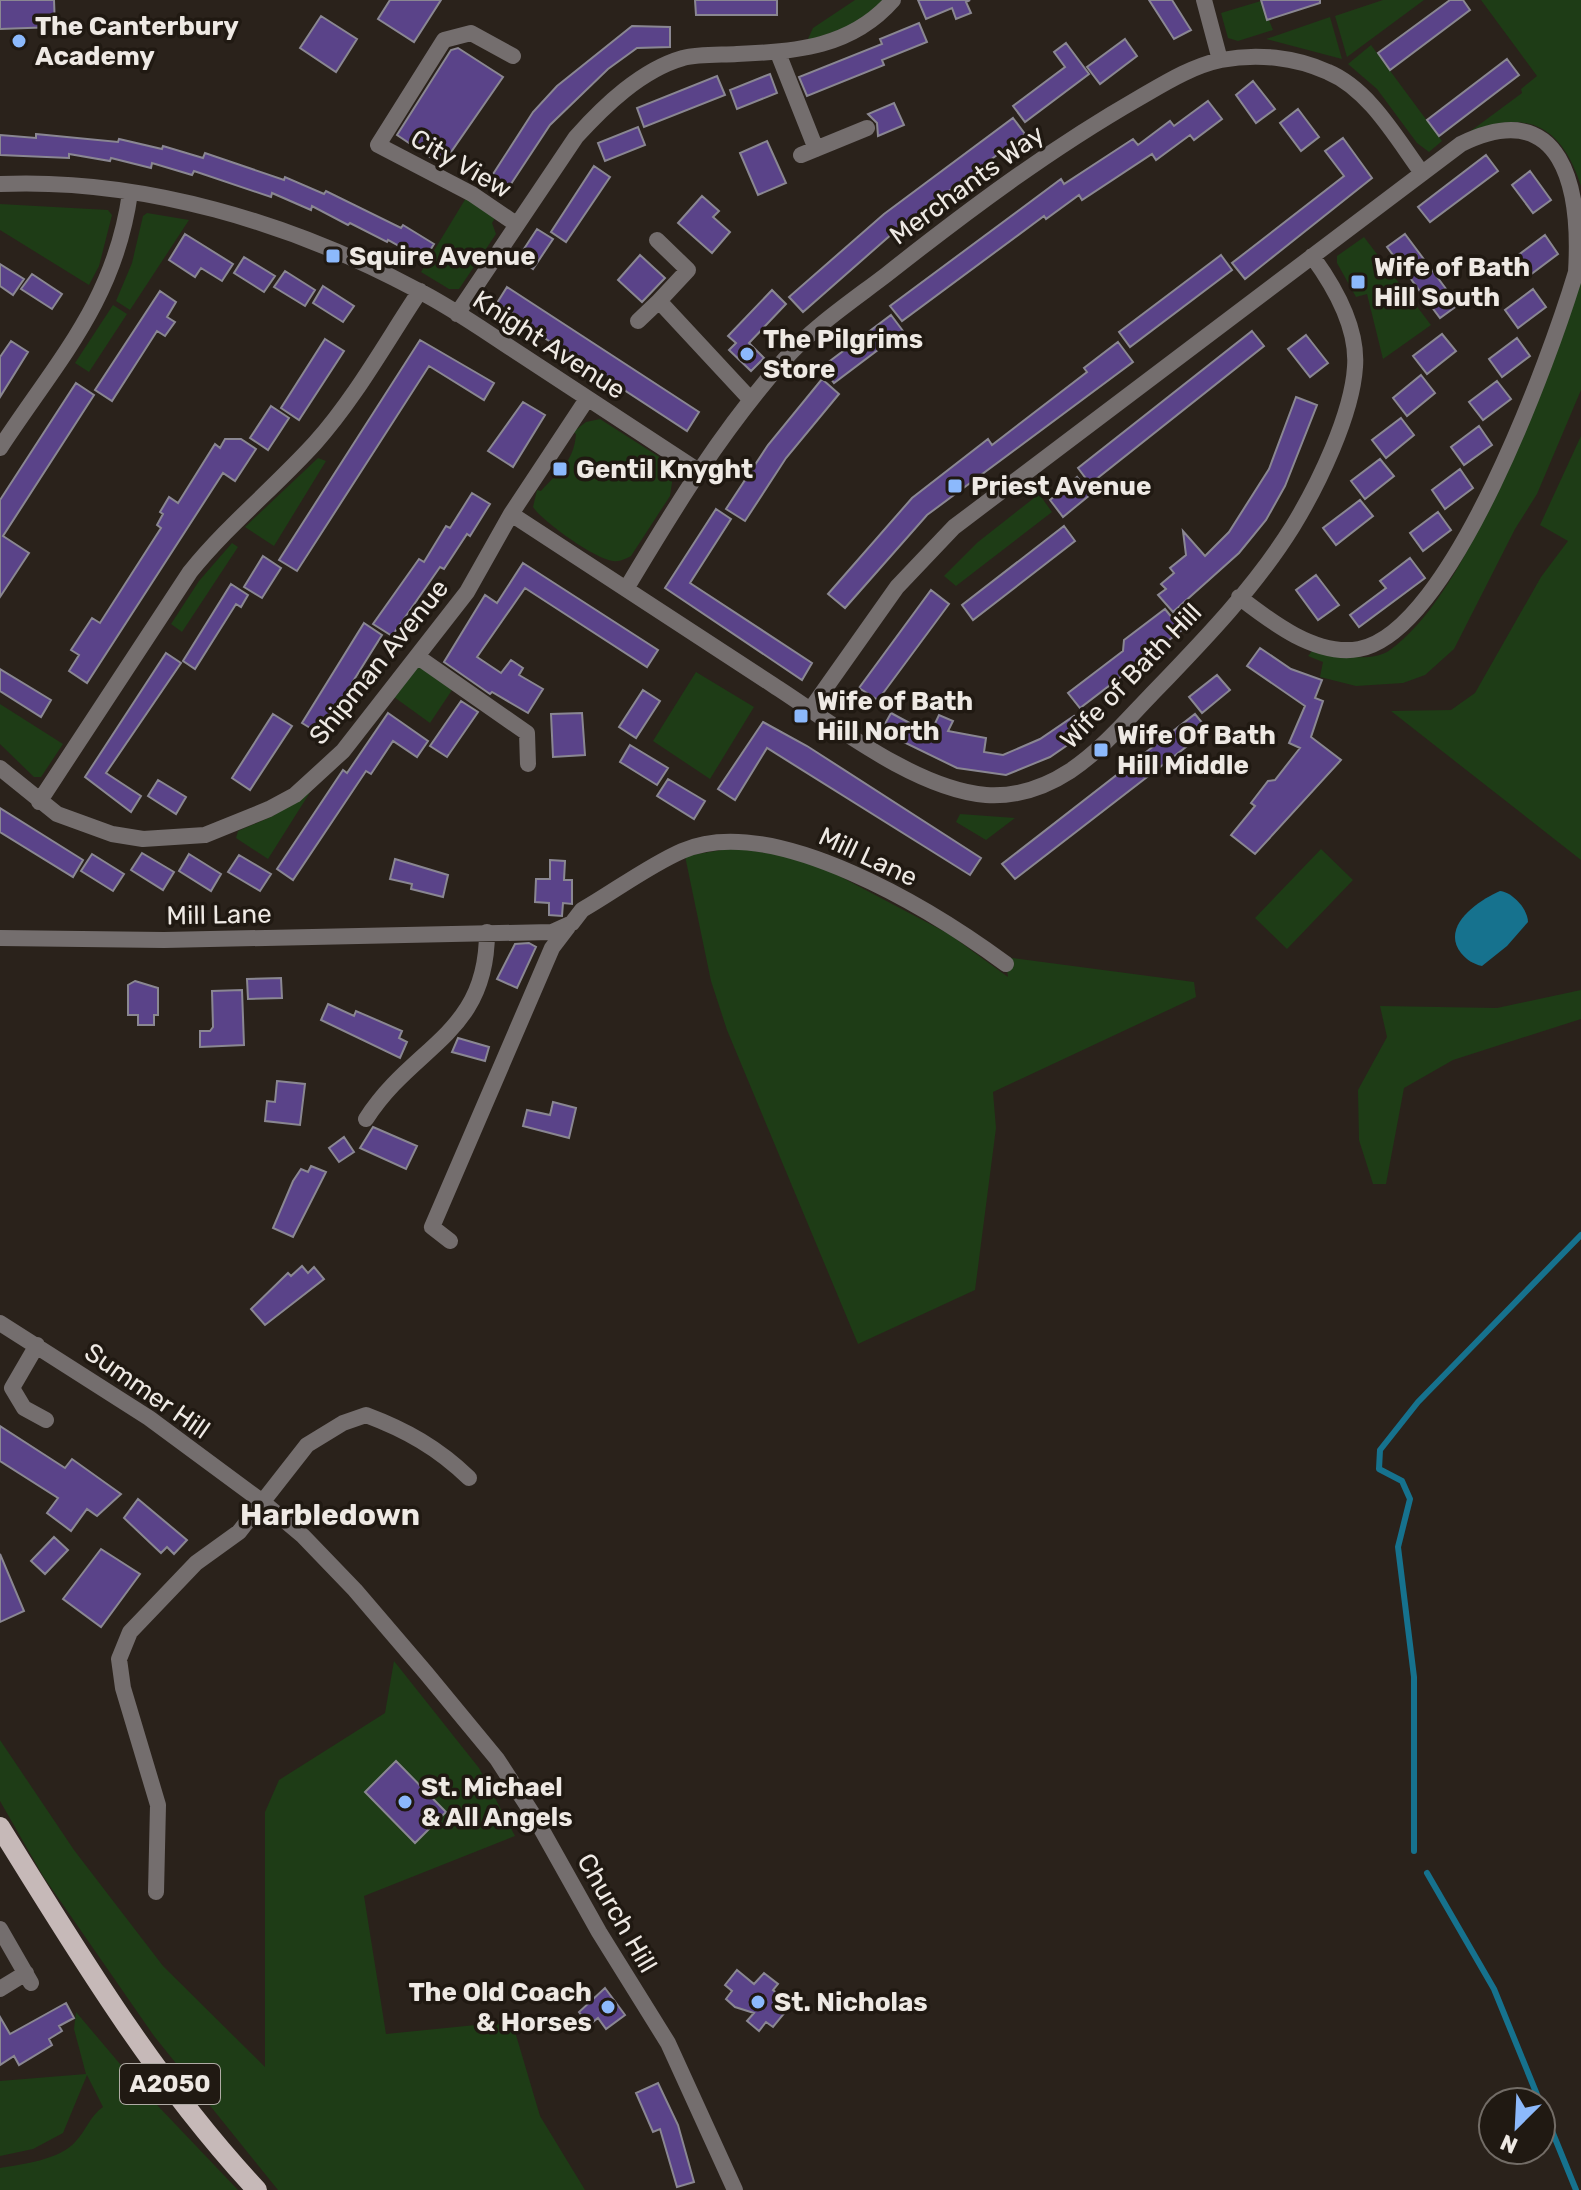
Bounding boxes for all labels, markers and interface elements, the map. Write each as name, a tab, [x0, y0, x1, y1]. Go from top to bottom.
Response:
place label: The Canterbury Academy	[35, 11, 239, 72]
marker: The Canterbury Academy	[10, 32, 28, 50]
street label: Merchants Way	[884, 119, 1050, 251]
street label: City View	[405, 123, 517, 205]
place label: Squire Avenue	[349, 241, 536, 272]
marker: Squire Avenue	[324, 247, 342, 265]
place label: Wife of Bath Hill South	[1374, 252, 1530, 313]
marker: Wife of Bath Hill South	[1349, 273, 1367, 291]
street label: Knight Avenue	[467, 284, 631, 406]
place label: The Pilgrims Store	[763, 324, 923, 385]
marker: The Pilgrims Store	[738, 345, 756, 363]
place label: Gentil Knyght	[576, 454, 753, 485]
marker: Gentil Knyght	[551, 460, 569, 478]
place label: Priest Avenue	[971, 471, 1151, 502]
marker: Priest Avenue	[946, 477, 964, 495]
street label: Shipman Avenue	[303, 573, 455, 751]
street label: Wife of Bath Hill	[1054, 597, 1208, 755]
place label: Wife of Bath Hill North	[817, 686, 973, 747]
marker: Wife of Bath Hill North	[792, 707, 810, 725]
place label: Wife Of Bath Hill Middle	[1117, 720, 1276, 781]
marker: Wife Of Bath Hill Middle	[1092, 741, 1110, 759]
street label: Mill Lane	[814, 821, 922, 893]
street label: Mill Lane	[166, 899, 272, 931]
street label: Summer Hill	[78, 1336, 216, 1446]
district label: Harbledown	[240, 1497, 420, 1533]
place label: St. Michael & All Angels	[421, 1772, 573, 1833]
marker: St. Michael & All Angels	[396, 1793, 414, 1811]
street label: Church Hill	[570, 1848, 664, 1978]
place label: The Old Coach & Horses	[409, 1977, 592, 2038]
place label: St. Nicholas	[774, 1987, 928, 2018]
marker: St. Nicholas	[749, 1993, 767, 2011]
marker: The Old Coach & Horses	[599, 1998, 617, 2016]
road number: A2050	[120, 2064, 220, 2104]
north arrow	[1477, 2086, 1557, 2166]
text: N	[1496, 2128, 1522, 2159]

